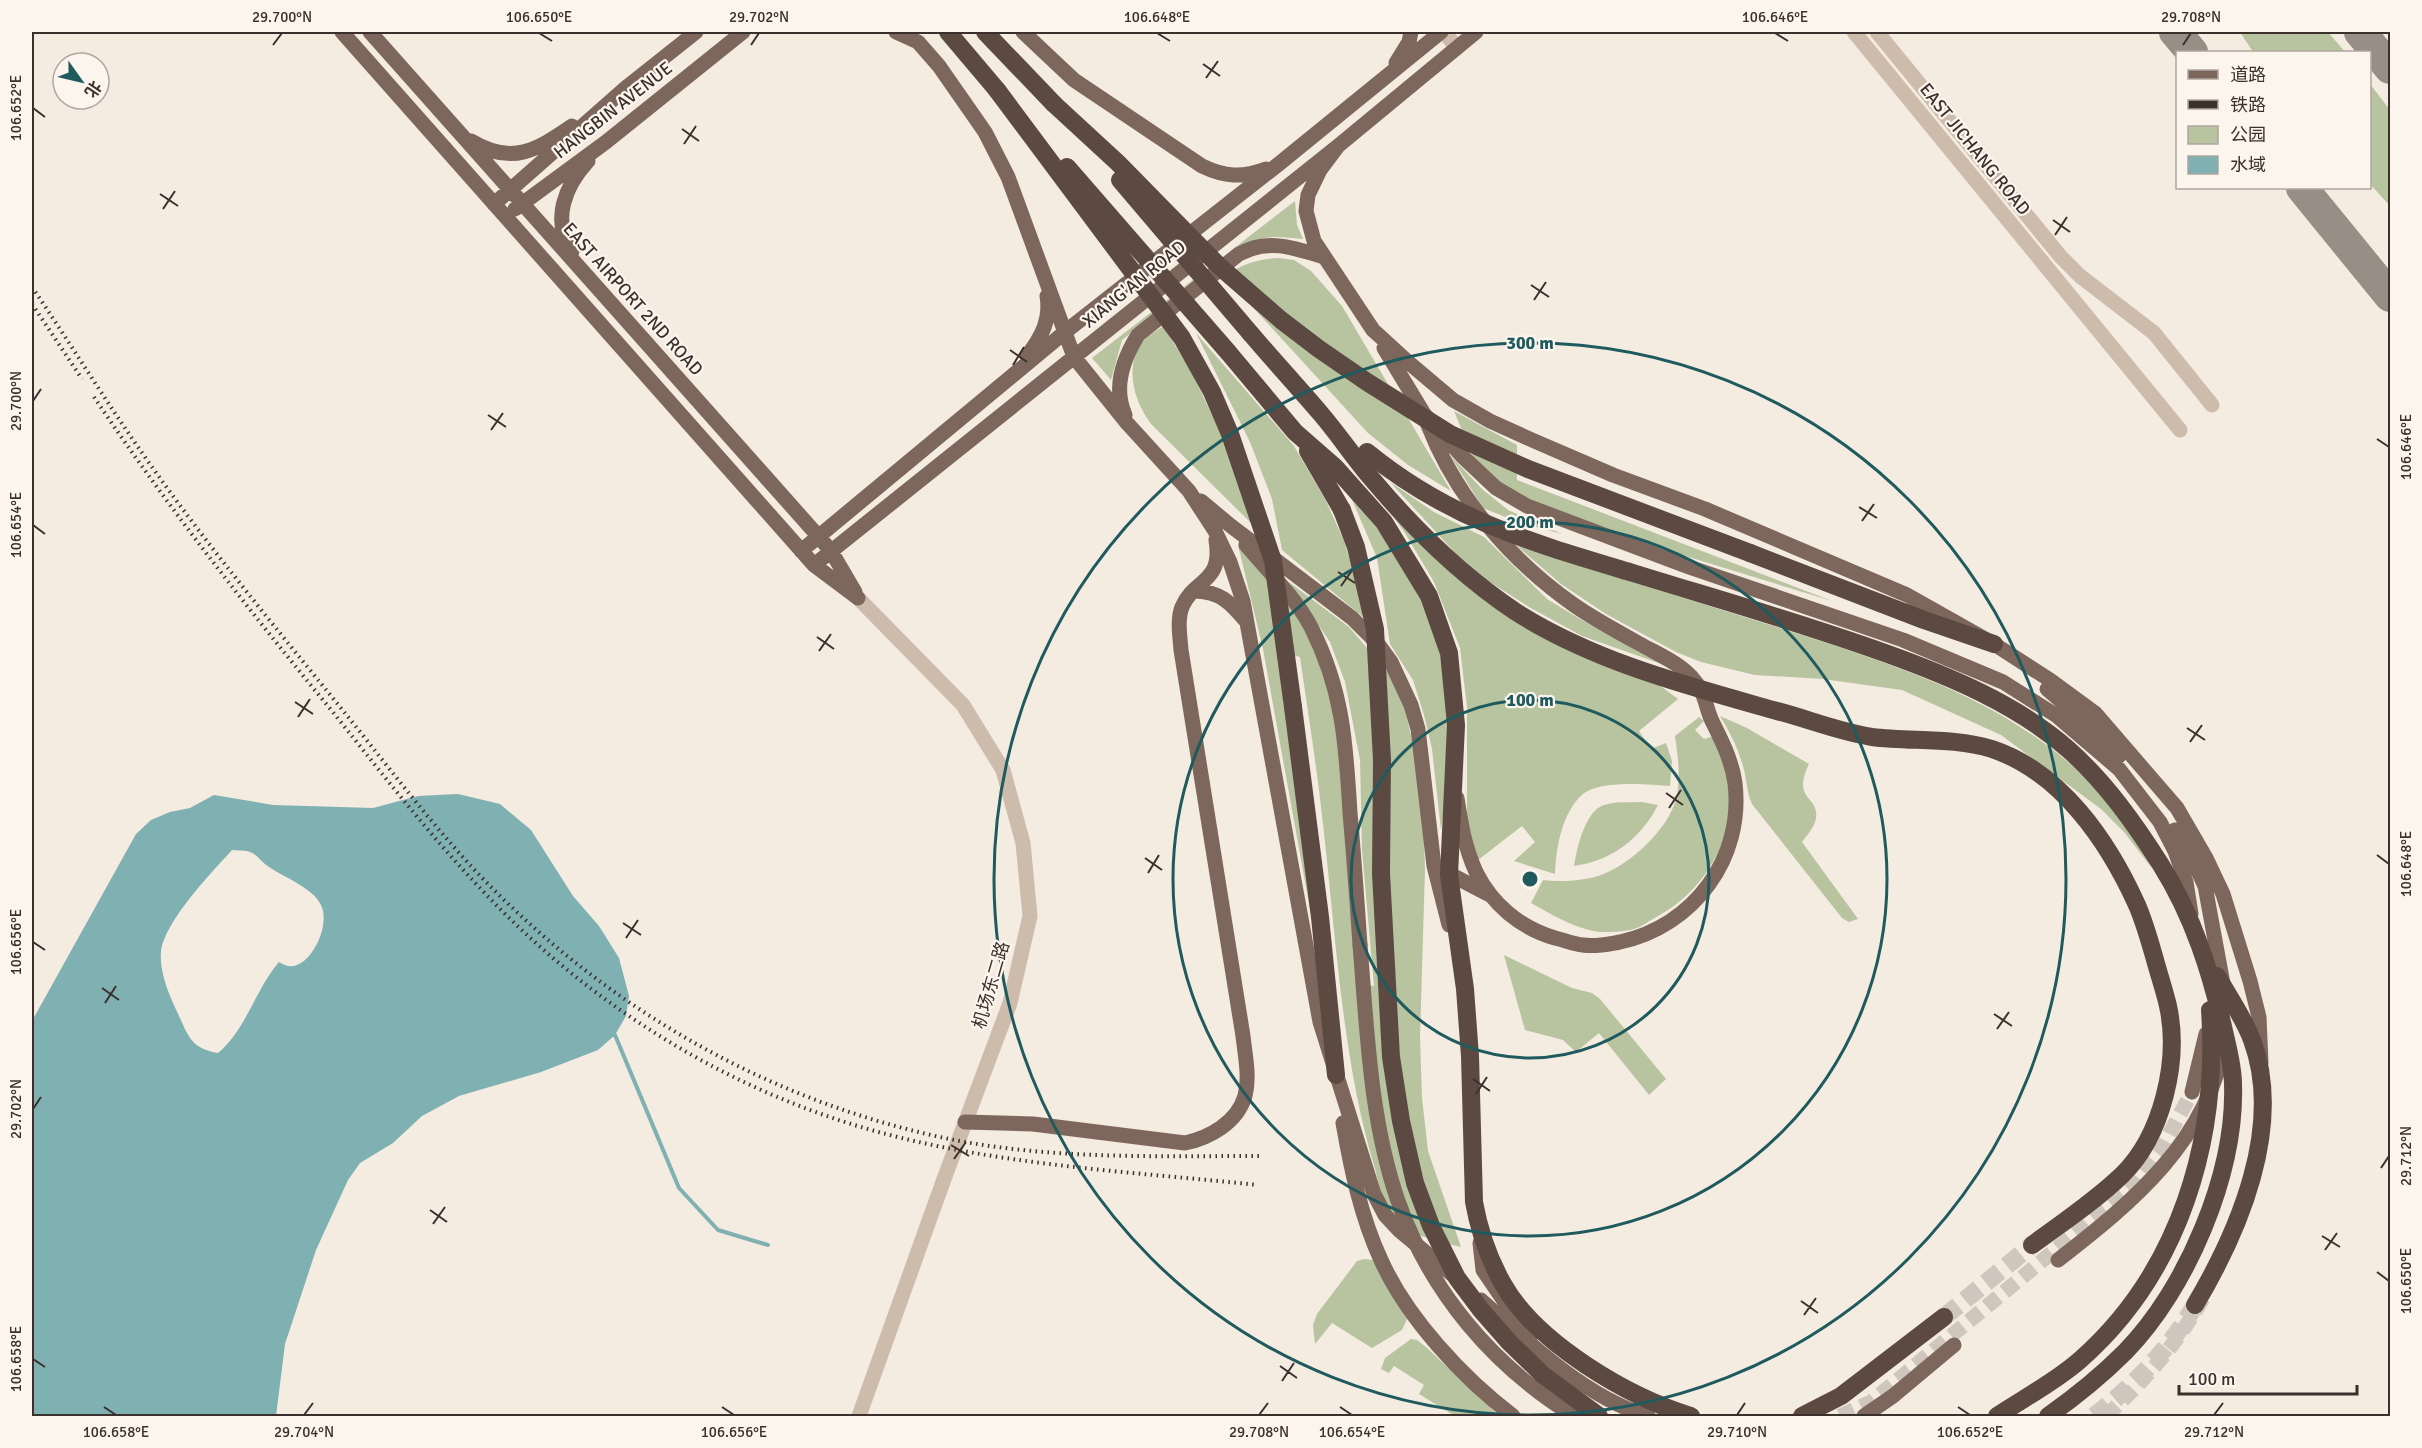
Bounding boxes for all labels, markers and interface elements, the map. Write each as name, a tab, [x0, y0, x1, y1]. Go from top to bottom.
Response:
text: 29.700°N	[252, 8, 312, 26]
text: 106.650°E	[506, 8, 572, 26]
text: 29.702°N	[729, 8, 789, 26]
text: 106.648°E	[1124, 8, 1190, 26]
text: 106.646°E	[1742, 8, 1808, 26]
text: 29.708°N	[2161, 8, 2221, 26]
north arrow	[51, 51, 111, 111]
legend	[2176, 51, 2371, 189]
street label: HANGBIN AVENUE	[549, 57, 677, 163]
text: 道路	[2230, 64, 2266, 86]
text: 106.652°E	[7, 75, 25, 141]
text: 北	[80, 77, 105, 101]
street label: EAST JICHANG ROAD	[1915, 79, 2035, 219]
text: 铁路	[2230, 94, 2266, 116]
text: 公园	[2230, 124, 2266, 146]
text: 水域	[2230, 154, 2266, 176]
street label: EAST AIRPORT 2ND ROAD	[558, 218, 708, 380]
street label: XIANG'AN ROAD	[1078, 236, 1190, 332]
text: 300 m	[1506, 332, 1554, 354]
text: 29.700°N	[7, 371, 25, 431]
text: 106.646°E	[2397, 414, 2415, 480]
text: 106.654°E	[7, 492, 25, 558]
text: 200 m	[1506, 511, 1554, 533]
text: 100 m	[1506, 689, 1554, 711]
text: 106.648°E	[2397, 831, 2415, 897]
centre of rings	[1520, 869, 1540, 889]
text: 106.656°E	[7, 909, 25, 975]
street label: 机场东二路	[968, 939, 1014, 1031]
text: 29.702°N	[7, 1079, 25, 1139]
text: 29.712°N	[2397, 1126, 2415, 1186]
text: 106.650°E	[2397, 1248, 2415, 1314]
text: 106.658°E	[7, 1326, 25, 1392]
scale bar	[2179, 1358, 2358, 1396]
text: 100 m	[2188, 1368, 2235, 1390]
text: 106.658°E	[83, 1423, 149, 1441]
text: 29.704°N	[274, 1423, 334, 1441]
text: 106.656°E	[701, 1423, 767, 1441]
text: 29.708°N	[1229, 1423, 1289, 1441]
text: 106.654°E	[1319, 1423, 1385, 1441]
text: 29.710°N	[1707, 1423, 1767, 1441]
text: 106.652°E	[1937, 1423, 2003, 1441]
text: 29.712°N	[2184, 1423, 2244, 1441]

